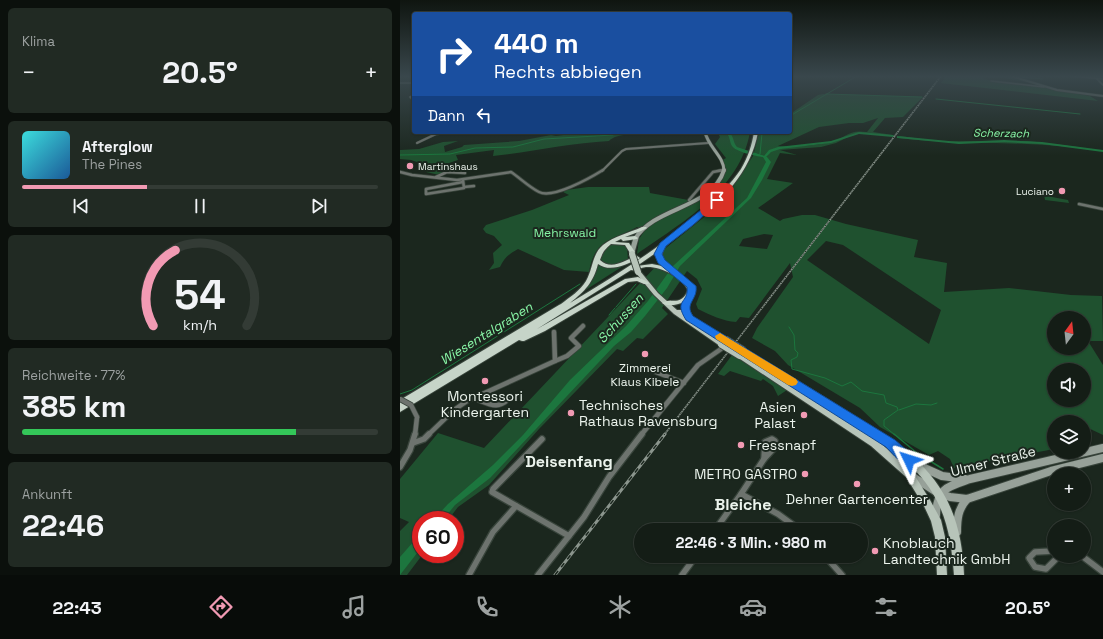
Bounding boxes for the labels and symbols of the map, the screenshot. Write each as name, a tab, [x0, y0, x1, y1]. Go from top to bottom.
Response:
water label: Scherzach	[973, 126, 1029, 140]
place label: Martinshaus	[418, 160, 478, 173]
marker: Martinshaus	[405, 161, 415, 171]
pin	[700, 183, 734, 217]
place label: Luciano	[1016, 185, 1054, 198]
marker: Luciano	[1057, 186, 1067, 196]
park label: Mehrswald	[534, 225, 596, 241]
water label: Schussen	[594, 289, 648, 347]
water label: Wiesentalgraben	[437, 298, 536, 369]
north arrow	[1047, 311, 1091, 355]
marker: Zimmerei Klaus Kibele	[640, 349, 650, 359]
place label: Zimmerei Klaus Kibele	[611, 360, 679, 390]
marker: Montessori Kindergarten	[480, 376, 490, 386]
place label: Montessori Kindergarten	[441, 387, 529, 421]
place label: Technisches Rathaus Ravensburg	[579, 396, 718, 430]
place label: Asien Palast	[755, 398, 796, 432]
marker: Technisches Rathaus Ravensburg	[566, 408, 576, 418]
marker: Asien Palast	[799, 410, 809, 420]
place label: Fressnapf	[749, 436, 816, 454]
position arrow	[888, 439, 930, 481]
marker: Fressnapf	[736, 440, 746, 450]
street label: Ulmer Straße	[949, 442, 1037, 480]
district label: Deisenfang	[525, 451, 613, 472]
place label: METRO GASTRO	[694, 465, 797, 483]
marker: METRO GASTRO	[800, 469, 810, 479]
marker: Dehner Gartencenter	[852, 479, 862, 489]
place label: Dehner Gartencenter	[786, 490, 928, 508]
district label: Bleiche	[715, 494, 771, 515]
speed limit sign: 60	[412, 511, 464, 563]
place label: Knoblauch Landtechnik GmbH	[883, 534, 1010, 568]
marker: Knoblauch Landtechnik GmbH	[870, 546, 880, 556]

